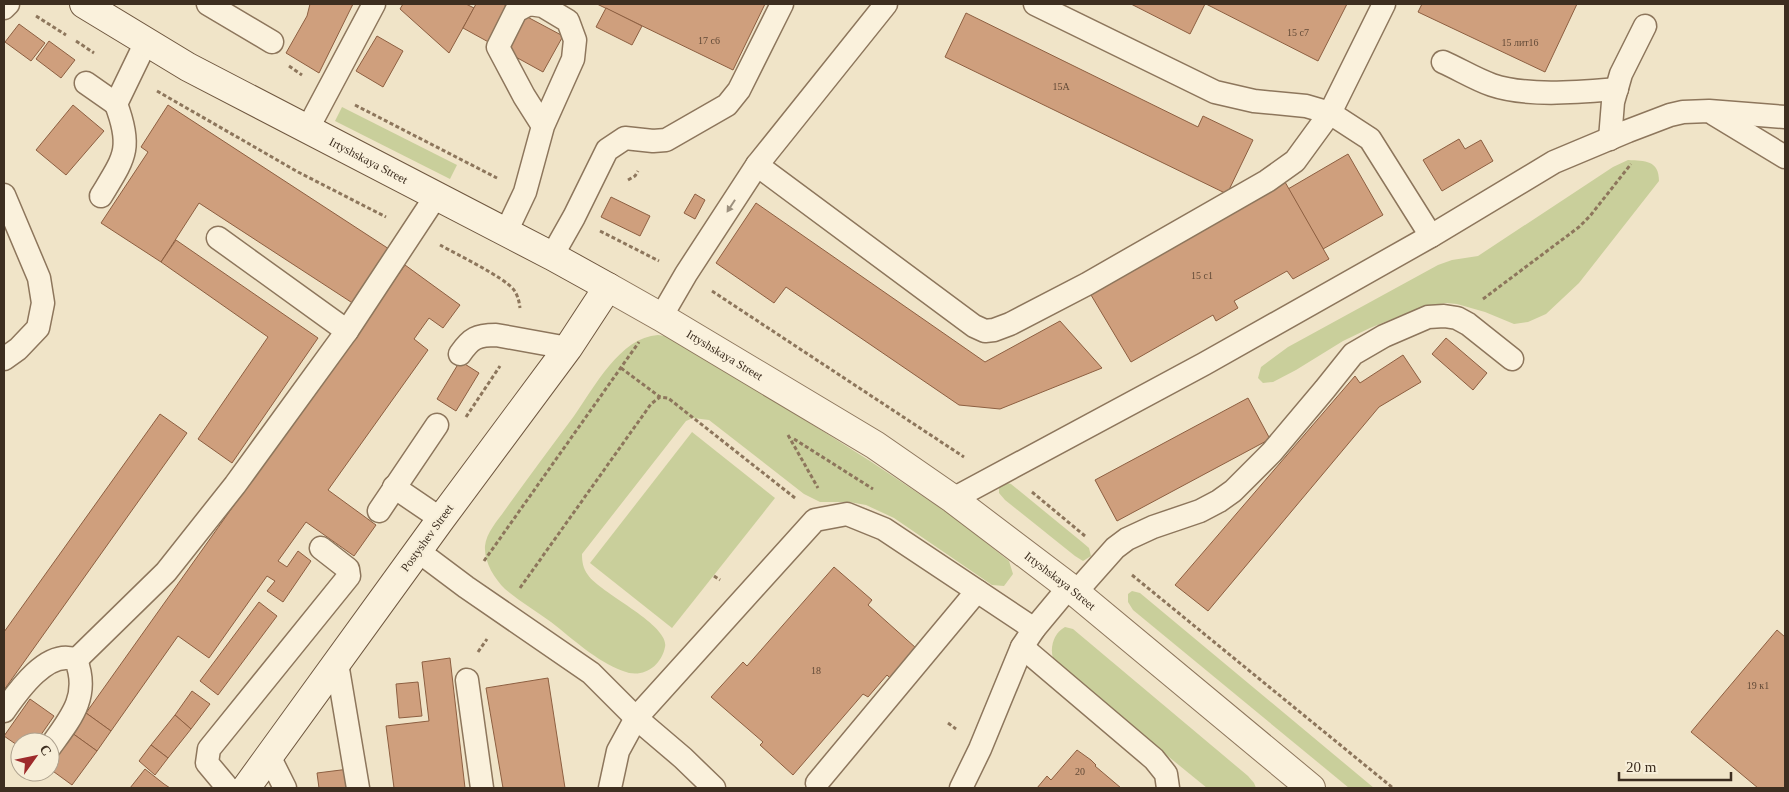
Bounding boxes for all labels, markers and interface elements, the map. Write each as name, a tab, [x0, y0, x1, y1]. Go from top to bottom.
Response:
house number: 15 с7	[1287, 27, 1309, 38]
house number: 17 с6	[698, 35, 720, 46]
house number: 15 лит16	[1501, 37, 1539, 48]
house number: 15А	[1052, 81, 1070, 92]
street label: Irtyshskaya Street	[327, 135, 411, 187]
one-way arrow	[726, 199, 735, 212]
house number: 15 с1	[1191, 270, 1213, 281]
street label: Irtyshskaya Street	[684, 327, 766, 384]
street label: Postyshev Street	[398, 501, 456, 574]
street label: Irtyshskaya Street	[1022, 549, 1099, 614]
house number: 18	[811, 665, 821, 676]
house number: 19 к1	[1747, 680, 1769, 691]
north arrow	[10, 732, 60, 782]
text: С	[36, 742, 55, 759]
scale bar	[1619, 750, 1732, 782]
text: 20 m	[1626, 759, 1657, 775]
house number: 20	[1075, 766, 1085, 777]

